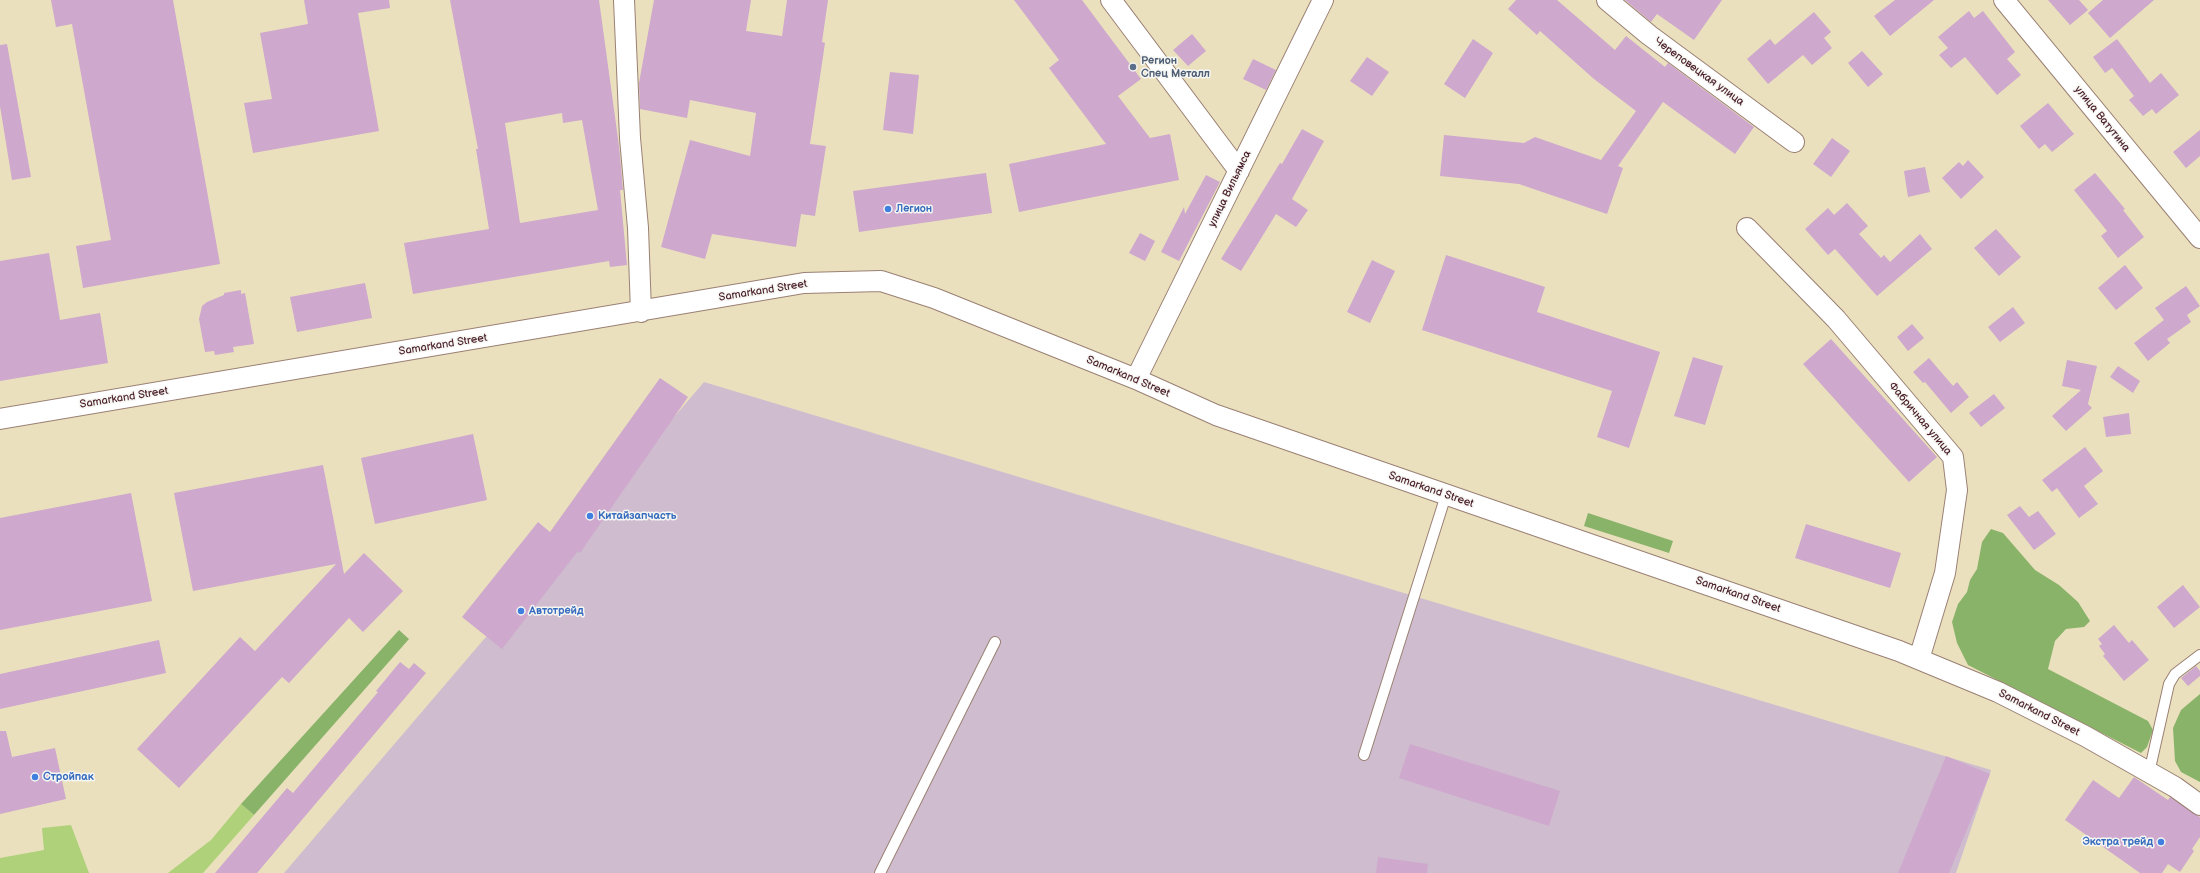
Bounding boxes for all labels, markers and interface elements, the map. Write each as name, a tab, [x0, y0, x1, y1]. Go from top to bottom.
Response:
street label: Череповецкая улица	[1651, 35, 1747, 109]
place label: Регион Спец Металл	[1141, 54, 1210, 80]
marker: Регион Спец Металл	[1128, 62, 1138, 72]
street label: улица Ватутина	[2071, 83, 2133, 155]
street label: улица Вильямса	[1206, 149, 1254, 229]
place label: Легион	[896, 202, 932, 216]
marker: Легион	[883, 204, 893, 214]
street label: Samarkand Street	[718, 277, 808, 305]
street label: Samarkand Street	[398, 331, 488, 359]
street label: Samarkand Street	[1084, 353, 1172, 401]
street label: Фабричная улица	[1886, 380, 1954, 458]
street label: Samarkand Street	[79, 384, 169, 412]
street label: Samarkand Street	[1387, 469, 1475, 511]
place label: Китайзапчасть	[598, 509, 676, 523]
marker: Китайзапчасть	[585, 511, 595, 521]
street label: Samarkand Street	[1694, 574, 1782, 616]
place label: Автотрейд	[529, 604, 584, 618]
marker: Автотрейд	[516, 606, 526, 616]
street label: Samarkand Street	[1996, 687, 2082, 739]
place label: Стройпак	[43, 770, 94, 784]
marker: Стройпак	[30, 772, 40, 782]
place label: Экстра трейд	[2082, 835, 2153, 849]
marker: Экстра трейд	[2156, 837, 2166, 847]

